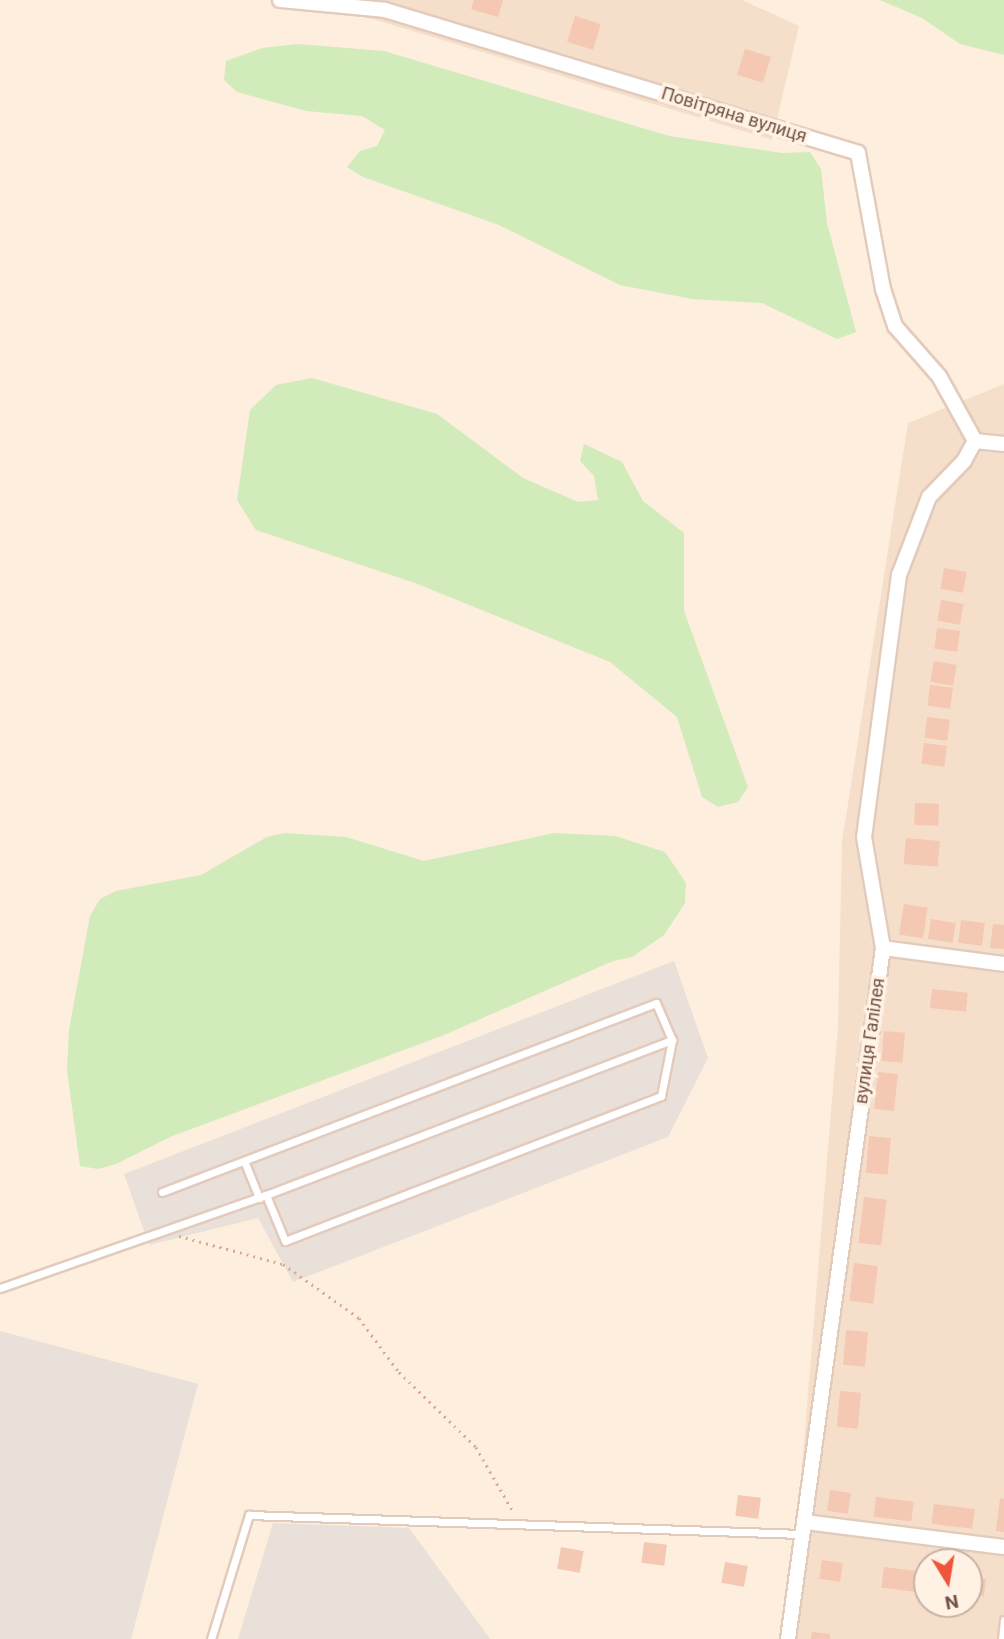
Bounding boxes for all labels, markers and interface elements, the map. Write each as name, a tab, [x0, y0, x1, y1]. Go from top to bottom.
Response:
street label: Повітряна вулиця	[659, 83, 809, 147]
street label: вулиця Галілея	[850, 977, 890, 1105]
north arrow	[913, 1548, 983, 1618]
text: N	[943, 1590, 960, 1615]

